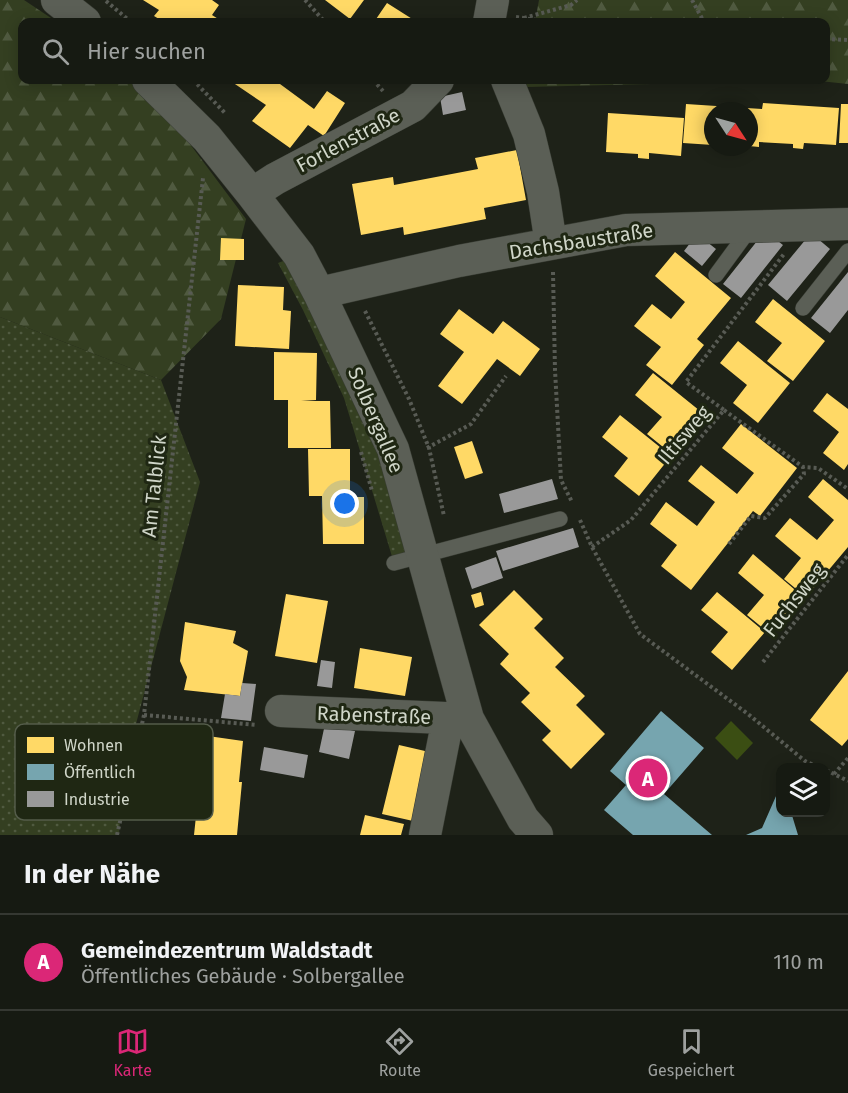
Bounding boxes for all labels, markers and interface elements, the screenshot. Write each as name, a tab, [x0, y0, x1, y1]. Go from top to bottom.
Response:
search box	[18, 18, 830, 84]
icon: search	[39, 35, 72, 68]
text: Hier suchen	[87, 38, 206, 65]
north arrow	[704, 102, 758, 156]
street label: Forlenstraße	[292, 103, 404, 177]
street label: Dachsbaustraße	[507, 218, 655, 264]
street label: Solbergallee	[343, 363, 409, 477]
street label: Iltisweg	[652, 400, 716, 469]
street label: Am Talblick	[137, 433, 171, 538]
your location	[330, 489, 359, 518]
street label: Fuchsweg	[758, 558, 831, 642]
street label: Rabenstraße	[316, 701, 432, 729]
legend	[15, 724, 213, 820]
text: Wohnen	[64, 736, 123, 755]
pin: A	[628, 756, 668, 800]
text: Öffentlich	[64, 763, 136, 782]
map controls	[776, 763, 830, 817]
button: layers	[776, 763, 830, 817]
text: Industrie	[64, 790, 130, 809]
text: In der Nähe	[24, 859, 160, 890]
text: Gemeindezentrum Waldstadt	[81, 937, 373, 964]
text: A	[38, 950, 49, 974]
text: 110 m	[773, 950, 824, 974]
text: Öffentliches Gebäude · Solbergallee	[81, 964, 405, 988]
tab: Karte	[113, 1025, 152, 1080]
tab: Route	[379, 1025, 421, 1080]
tab: Gespeichert	[648, 1025, 735, 1080]

